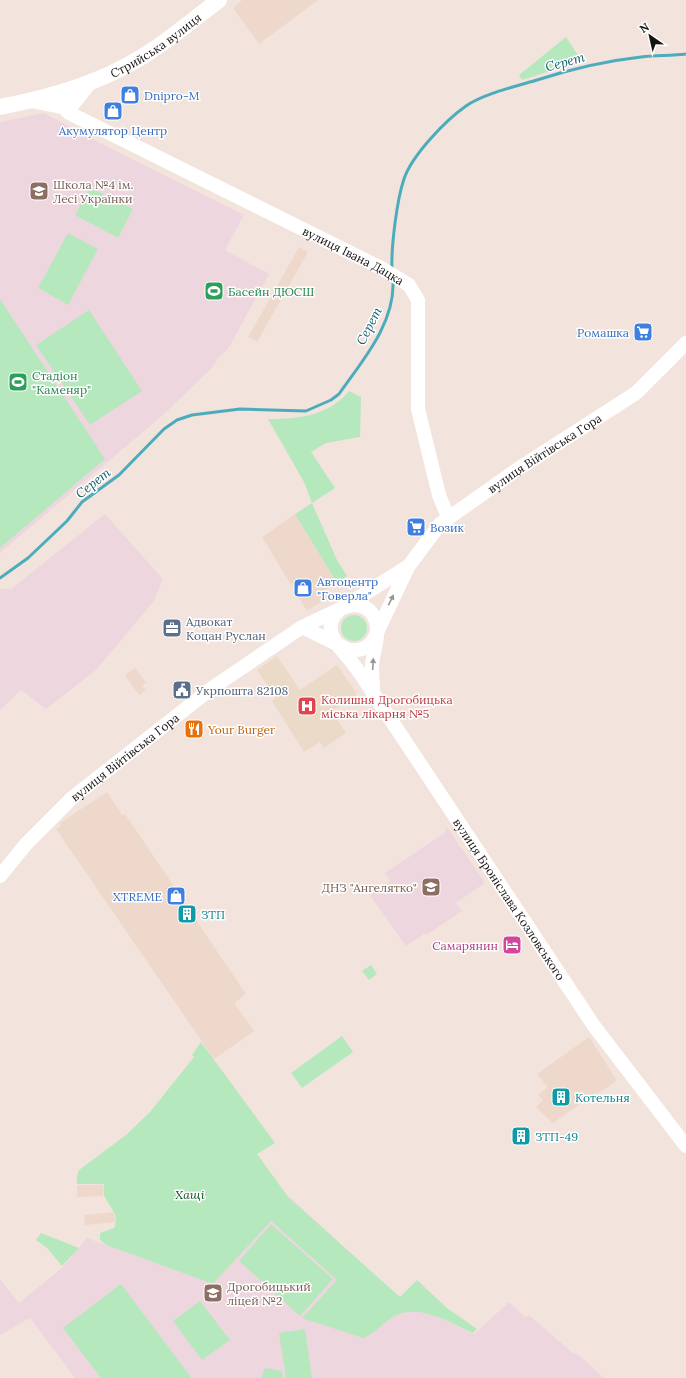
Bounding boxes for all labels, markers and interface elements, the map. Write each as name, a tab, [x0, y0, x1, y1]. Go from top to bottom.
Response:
street label: Стрийська вулиця	[108, 9, 204, 80]
north arrow	[630, 16, 670, 56]
text: N	[637, 19, 652, 36]
water label: Серет	[543, 48, 587, 75]
shop icon: Dnipro-M	[119, 84, 141, 106]
place label: Dnipro-M	[144, 88, 200, 103]
shop icon: Акумулятор Центр	[102, 100, 124, 122]
place label: Акумулятор Центр	[58, 123, 167, 138]
place label: Школа №4 ім. Лесі Українки	[53, 177, 134, 206]
school or university icon: Школа №4 ім. Лесі Українки	[28, 180, 50, 202]
street label: вулиця Івана Дацка	[300, 223, 407, 288]
sports icon: Басейн ДЮСШ	[203, 280, 225, 302]
place label: Басейн ДЮСШ	[228, 284, 314, 299]
water label: Серет	[352, 304, 386, 348]
supermarket icon: Ромашка	[632, 321, 654, 343]
place label: Ромашка	[577, 325, 629, 340]
place label: Стадіон "Каменяр"	[32, 368, 91, 397]
sports icon: Стадіон "Каменяр"	[7, 371, 29, 393]
street label: вулиця Війтівська Гора	[484, 410, 604, 496]
water label: Серет	[72, 464, 115, 502]
supermarket icon: Возик	[405, 516, 427, 538]
place label: Возик	[430, 520, 465, 535]
place label: Автоцентр "Говерла"	[316, 574, 378, 603]
shop icon: Автоцентр "Говерла"	[292, 577, 314, 599]
one-way arrow	[388, 595, 394, 606]
place label: Адвокат Коцан Руслан	[185, 614, 266, 643]
office icon: Адвокат Коцан Руслан	[161, 617, 183, 639]
one-way arrow	[370, 657, 376, 670]
public building icon: Укрпошта 82108	[171, 679, 193, 701]
place label: Укрпошта 82108	[195, 683, 289, 698]
place label: Колишня Дрогобицька міська лікарня №5	[321, 692, 453, 721]
hospital icon: Колишня Дрогобицька міська лікарня №5	[296, 695, 318, 717]
street label: вулиця Війтівська Гора	[67, 710, 182, 804]
restaurant icon: Your Burger	[183, 718, 205, 740]
place label: Your Burger	[207, 722, 276, 737]
street label: вулиця Броніслава Козловського	[450, 815, 569, 983]
school or university icon: ДНЗ "Ангелятко"	[420, 876, 442, 898]
place label: ДНЗ "Ангелятко"	[322, 880, 417, 895]
shop icon: XTREME	[165, 885, 187, 907]
place label: XTREME	[113, 889, 162, 904]
building icon: ЗТП	[176, 903, 198, 925]
place label: ЗТП	[201, 907, 225, 922]
hotel icon: Самарянин	[501, 934, 523, 956]
place label: Самарянин	[432, 938, 498, 953]
building icon: Котельня	[550, 1086, 572, 1108]
place label: Котельня	[575, 1090, 630, 1105]
building icon: ЗТП-49	[510, 1125, 532, 1147]
place label: ЗТП-49	[535, 1129, 578, 1144]
park label: Хащі	[175, 1187, 205, 1202]
place label: Дрогобицький ліцей №2	[227, 1279, 311, 1308]
school or university icon: Дрогобицький ліцей №2	[202, 1282, 224, 1304]

